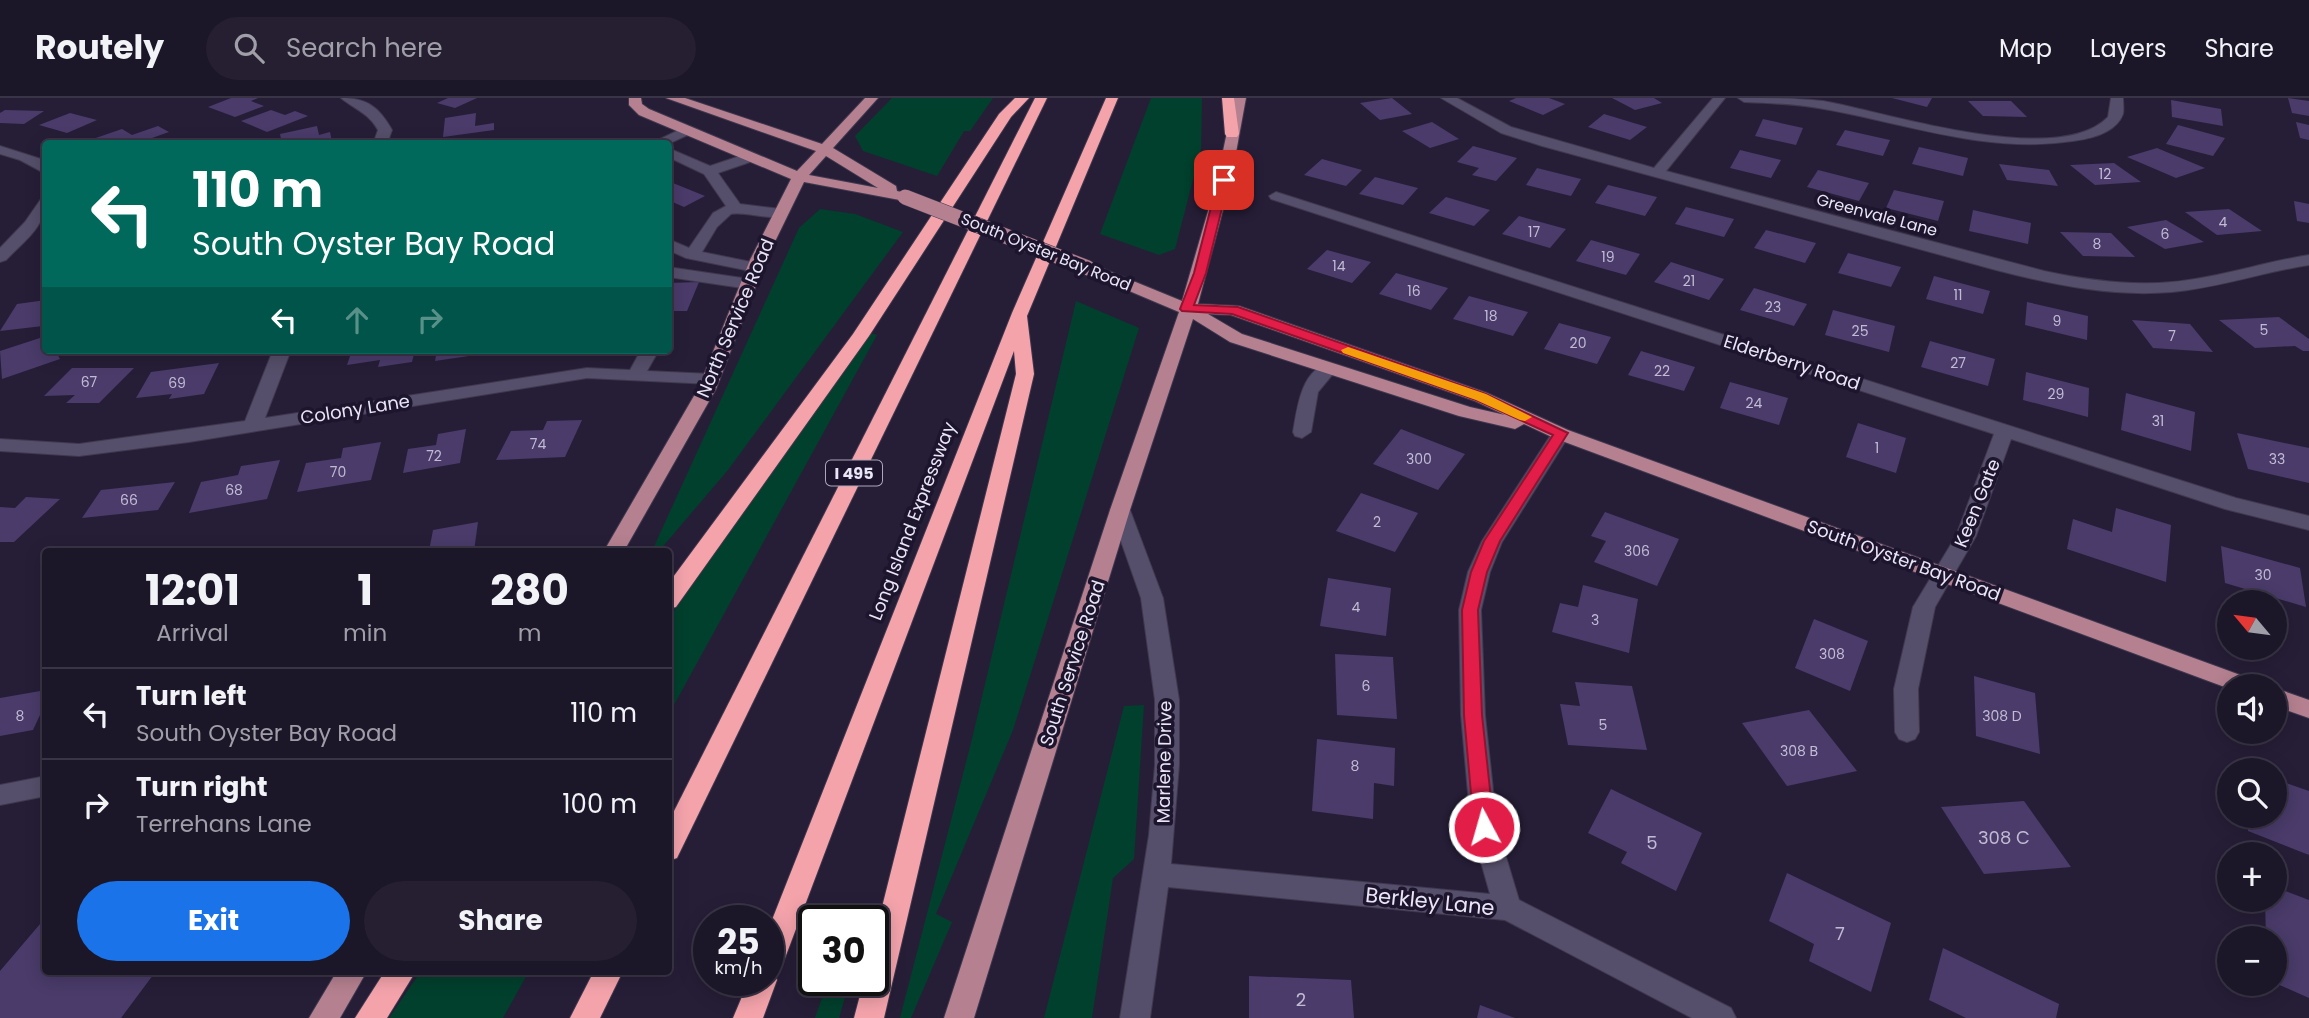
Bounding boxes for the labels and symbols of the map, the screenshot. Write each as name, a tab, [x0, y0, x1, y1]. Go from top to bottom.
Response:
pin	[1194, 150, 1254, 210]
house number: 12	[2099, 164, 2111, 184]
street label: Greenvale Lane	[1814, 188, 1940, 242]
street label: South Oyster Bay Road	[957, 207, 1135, 297]
house number: 4	[2219, 212, 2228, 232]
house number: 17	[1528, 222, 1540, 242]
house number: 6	[2161, 224, 2170, 244]
house number: 8	[2093, 234, 2102, 254]
street label: North Service Road	[690, 235, 780, 401]
house number: 19	[1601, 247, 1615, 267]
house number: 14	[1332, 256, 1346, 276]
house number: 21	[1683, 271, 1695, 291]
house number: 16	[1407, 281, 1421, 301]
house number: 11	[1954, 285, 1962, 305]
house number: 23	[1765, 297, 1781, 317]
house number: 18	[1484, 306, 1498, 326]
house number: 9	[2053, 311, 2061, 331]
house number: 5	[2260, 320, 2268, 340]
house number: 25	[1852, 321, 1868, 341]
house number: 7	[2168, 326, 2176, 346]
street label: Elderberry Road	[1721, 328, 1863, 396]
house number: 20	[1570, 333, 1586, 353]
house number: 27	[1950, 353, 1966, 373]
house number: 22	[1654, 361, 1670, 381]
house number: 67	[81, 372, 98, 392]
house number: 69	[168, 373, 186, 393]
house number: 29	[2048, 384, 2064, 404]
street label: Colony Lane	[298, 388, 412, 430]
house number: 24	[1746, 393, 1763, 413]
house number: 31	[2152, 411, 2164, 431]
street label: Long Island Expressway	[863, 418, 961, 624]
house number: 74	[530, 434, 546, 454]
house number: 1	[1875, 438, 1879, 458]
house number: 72	[426, 446, 442, 466]
house number: 300	[1406, 449, 1432, 469]
house number: 33	[2269, 449, 2285, 469]
street label: Keen Gate	[1948, 455, 2006, 551]
road number: I 495	[826, 460, 882, 486]
house number: 70	[330, 462, 346, 482]
house number: 68	[225, 480, 243, 500]
house number: 66	[120, 490, 138, 510]
house number: 2	[1373, 512, 1381, 532]
street label: South Oyster Bay Road	[1804, 513, 2004, 607]
house number: 306	[1624, 541, 1650, 561]
house number: 30	[2254, 565, 2272, 585]
street label: South Service Road	[1033, 577, 1111, 749]
north arrow	[2217, 590, 2287, 660]
house number: 4	[1352, 597, 1361, 617]
house number: 3	[1591, 610, 1599, 630]
house number: 308	[1819, 644, 1845, 664]
house number: 6	[1362, 676, 1371, 696]
street label: Marlene Drive	[1150, 700, 1178, 824]
house number: 8	[16, 706, 25, 726]
house number: 308 D	[1982, 706, 2022, 726]
house number: 5	[1599, 715, 1607, 735]
house number: 308 B	[1780, 741, 1818, 761]
house number: 8	[1351, 756, 1360, 776]
position arrow	[1447, 790, 1521, 864]
house number: 308 C	[1978, 825, 2030, 850]
house number: 5	[1646, 830, 1658, 855]
street label: Berkley Lane	[1364, 880, 1496, 922]
speed limit sign: 30	[798, 905, 889, 996]
house number: 7	[1835, 921, 1845, 946]
house number: 2	[1296, 987, 1306, 1012]

